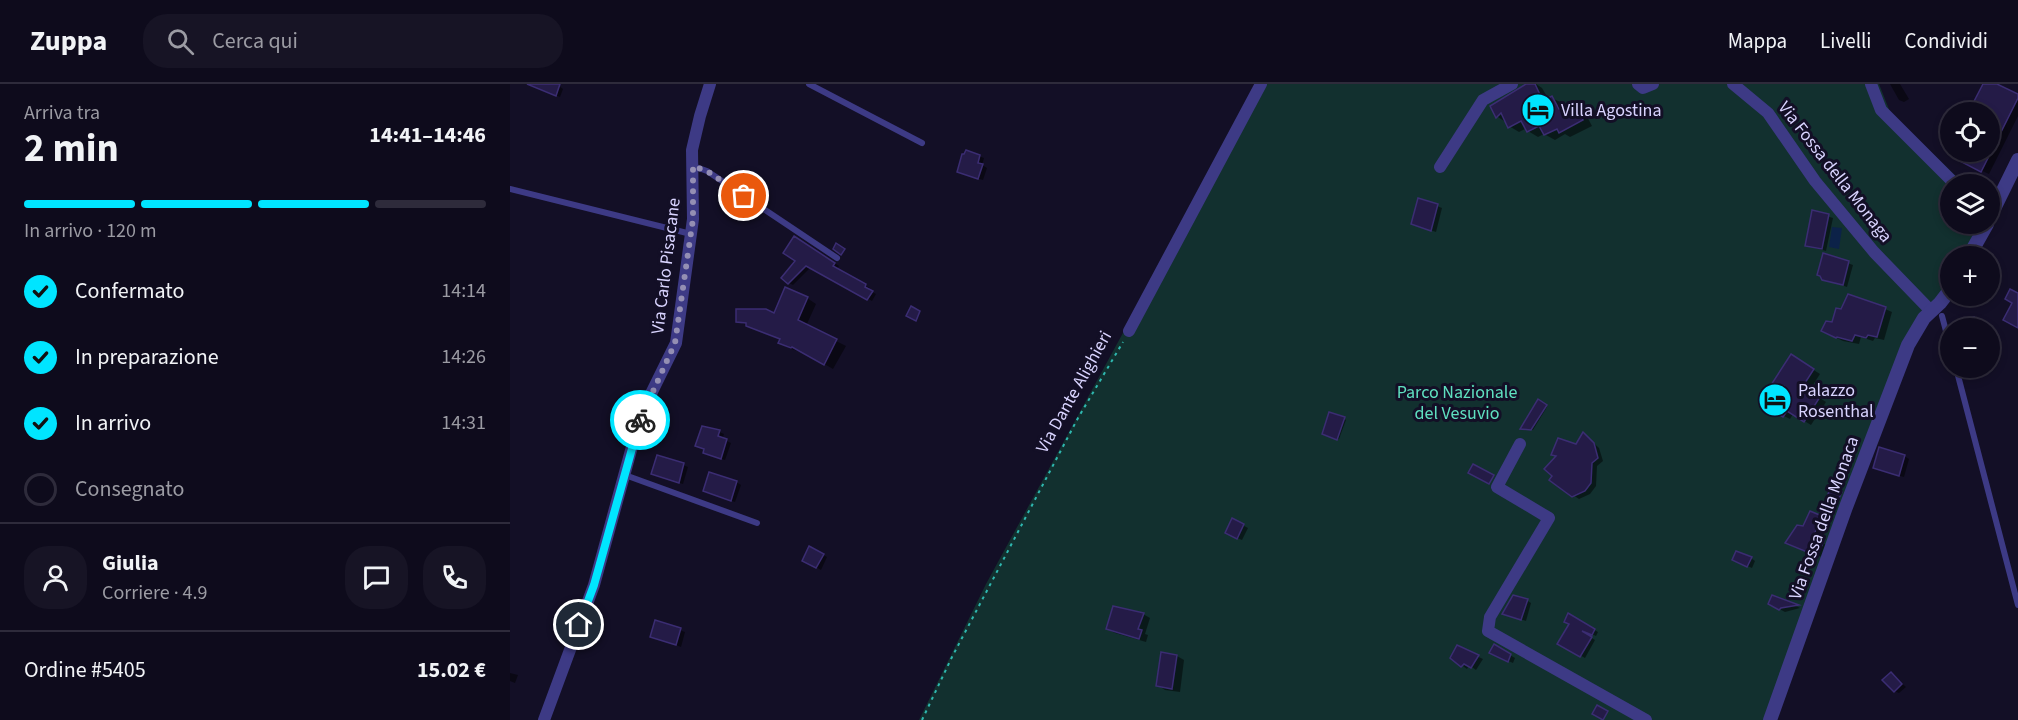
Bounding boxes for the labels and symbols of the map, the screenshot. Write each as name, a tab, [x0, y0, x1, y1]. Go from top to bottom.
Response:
hotel icon: Villa Agostina	[1520, 92, 1556, 128]
street label: Via Fossa della Monaga	[1772, 96, 1898, 248]
place label: Villa Agostina	[1561, 98, 1661, 123]
pin	[718, 170, 769, 221]
street label: Via Carlo Pisacane	[645, 196, 687, 336]
street label: Via Dante Alighieri	[1030, 326, 1118, 458]
place label: Palazzo Rosenthal	[1798, 378, 1874, 424]
park label: Parco Nazionale del Vesuvio	[1397, 380, 1517, 426]
hotel icon: Palazzo Rosenthal	[1757, 382, 1793, 418]
courier	[610, 390, 670, 450]
street label: Via Fossa della Monaca	[1783, 433, 1865, 603]
pin	[553, 599, 604, 650]

